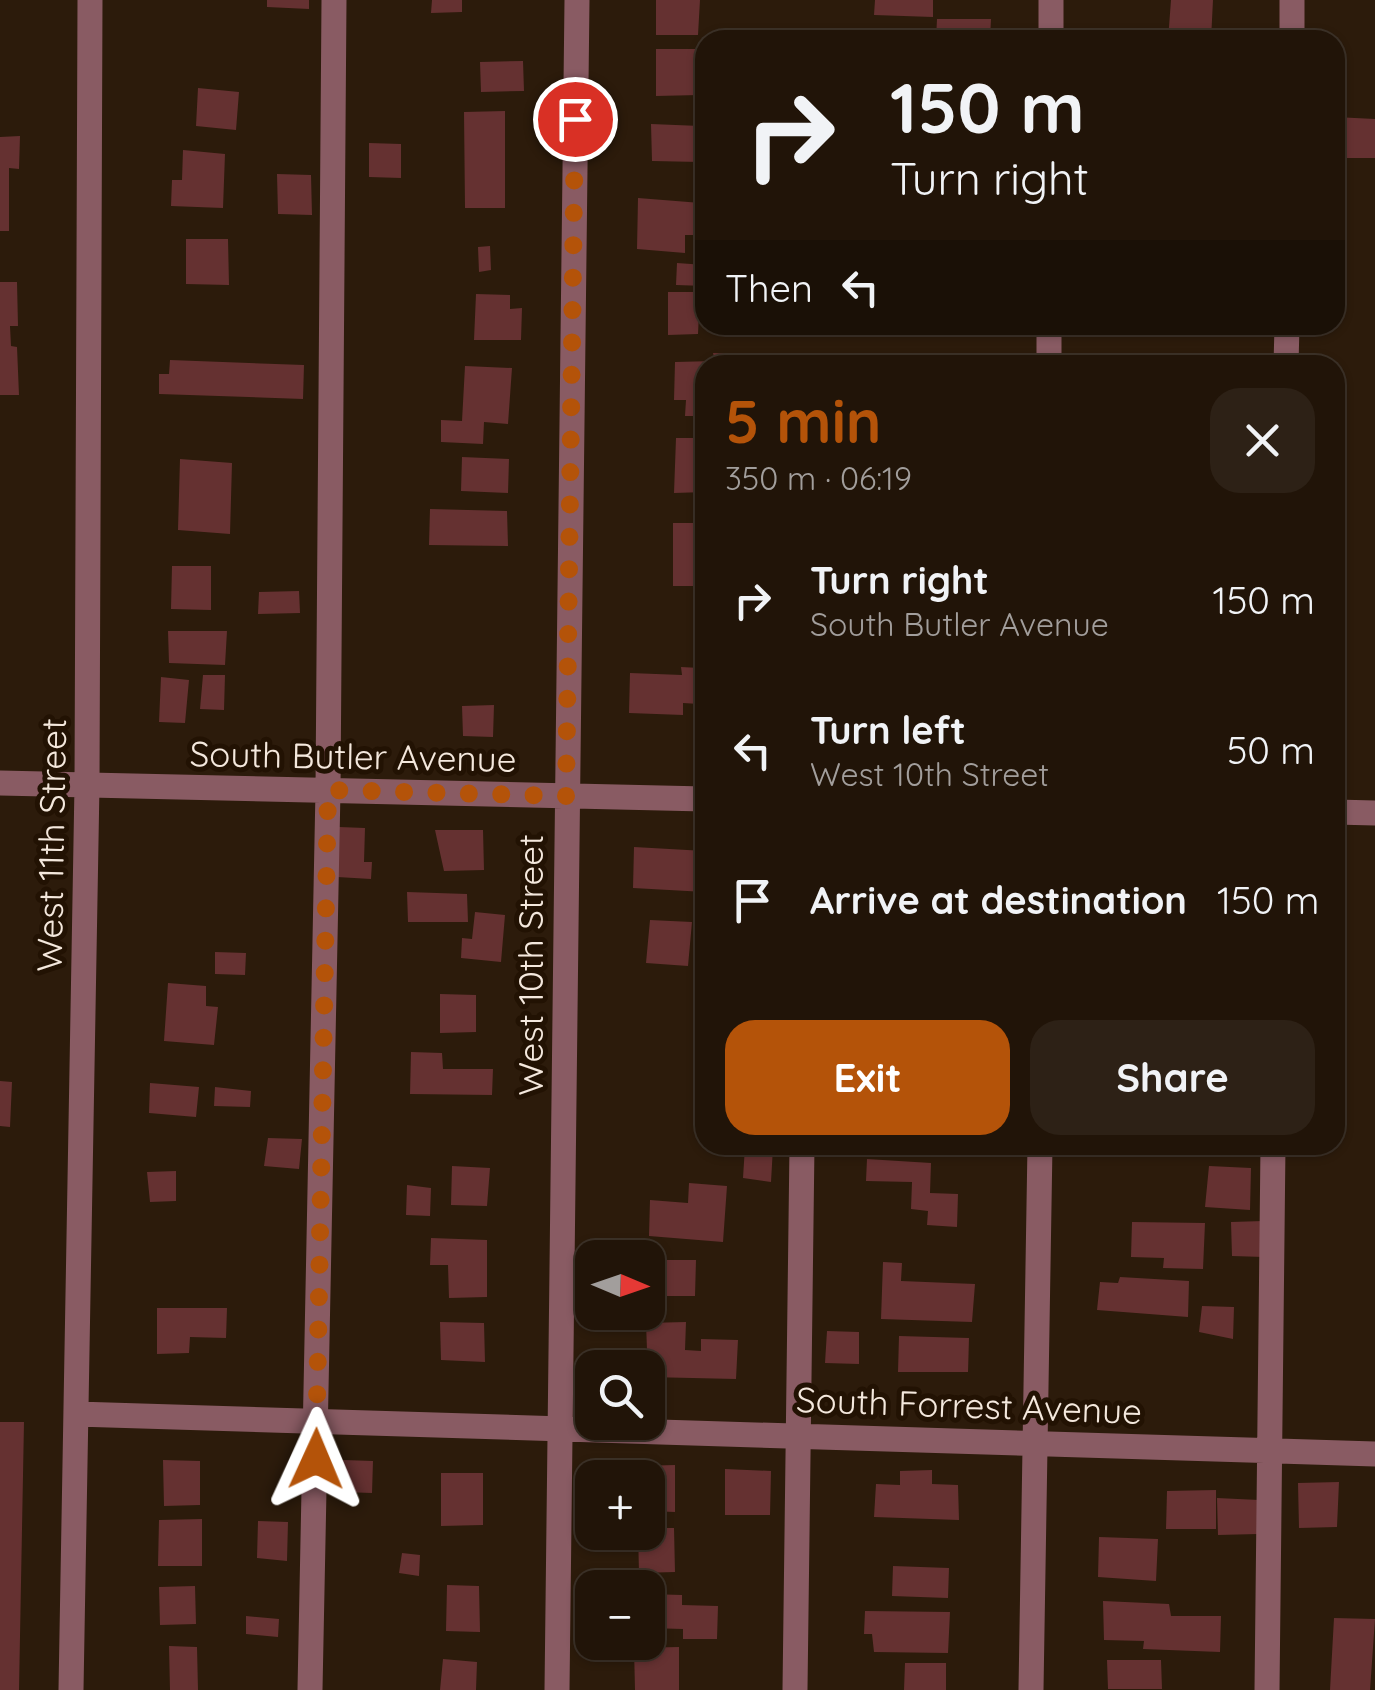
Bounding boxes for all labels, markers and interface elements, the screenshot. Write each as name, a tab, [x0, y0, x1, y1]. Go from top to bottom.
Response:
text: 150 m	[890, 63, 1085, 151]
icon: right	[725, 70, 855, 200]
pin	[533, 77, 618, 162]
icon: arrive	[548, 92, 603, 147]
text: Turn right	[890, 150, 1089, 206]
icon: left	[833, 260, 888, 315]
text: Then	[725, 264, 813, 312]
text: 5 min	[725, 383, 882, 458]
button: close	[1210, 388, 1315, 493]
text: 350 m · 06:19	[725, 458, 912, 498]
text: Turn right	[810, 556, 989, 604]
icon: right	[725, 573, 780, 628]
text: 150 m	[1213, 576, 1315, 624]
text: South Butler Avenue	[810, 604, 1109, 644]
text: Turn left	[810, 706, 966, 754]
street label: West 11th Street	[27, 718, 75, 972]
icon: left	[725, 723, 780, 778]
text: 50 m	[1227, 726, 1315, 774]
street label: South Butler Avenue	[189, 731, 517, 781]
text: West 10th Street	[810, 754, 1049, 794]
street label: West 10th Street	[508, 834, 552, 1096]
icon: arrive	[725, 873, 780, 928]
text: Arrive at destination	[810, 876, 1187, 924]
text: 150 m	[1217, 876, 1319, 924]
button: Exit	[725, 1020, 1010, 1135]
button: Share	[1030, 1020, 1315, 1135]
north arrow	[575, 1240, 665, 1330]
map controls	[575, 1240, 665, 1660]
button: search	[575, 1350, 665, 1440]
street label: South Forrest Avenue	[795, 1377, 1143, 1433]
position arrow	[264, 1407, 368, 1511]
button: +	[575, 1460, 665, 1550]
button: −	[575, 1570, 665, 1660]

